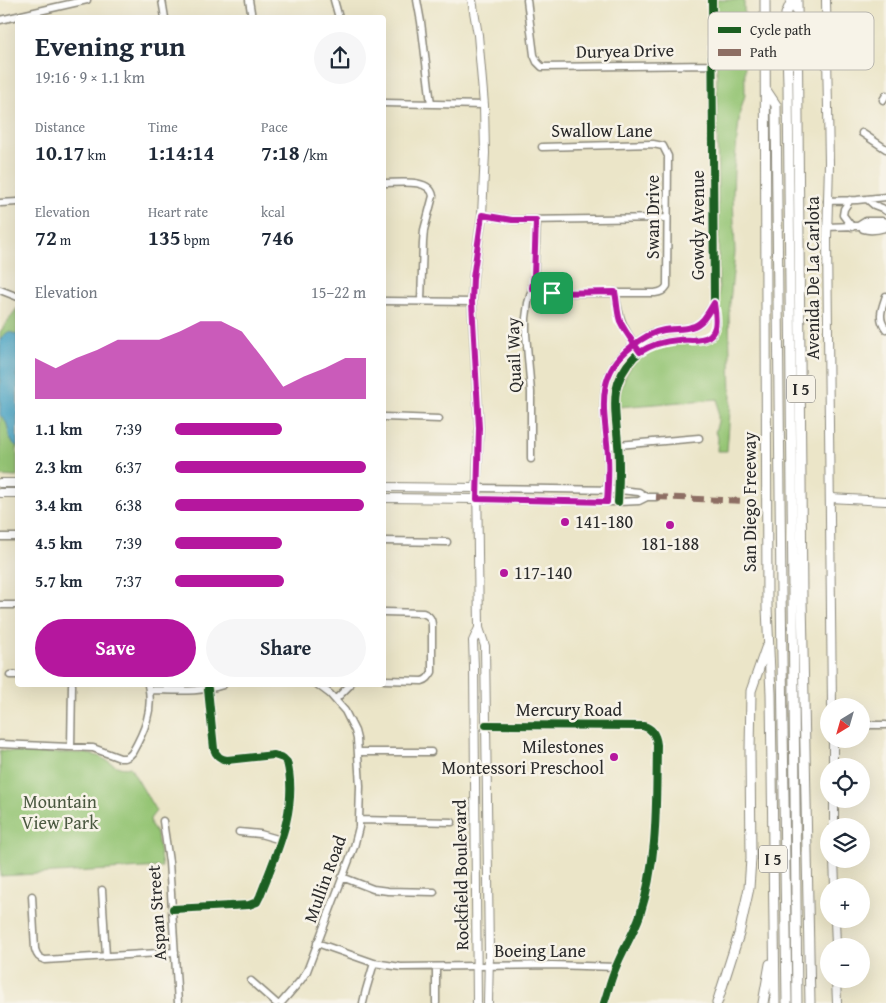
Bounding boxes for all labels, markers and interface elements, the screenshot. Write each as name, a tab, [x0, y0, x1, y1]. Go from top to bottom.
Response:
legend	[708, 12, 874, 70]
text: Cycle path	[750, 20, 811, 40]
text: Evening run	[35, 25, 186, 66]
button: share	[314, 32, 366, 84]
street label: Duryea Drive	[576, 36, 674, 65]
text: Path	[750, 42, 777, 62]
text: 19:16 · 9 × 1.1 km	[35, 65, 145, 89]
text: Distance	[35, 117, 85, 137]
text: Time	[148, 117, 178, 137]
text: Pace	[261, 117, 288, 137]
street label: Swallow Lane	[551, 117, 653, 144]
text: 10.17	[35, 137, 84, 168]
text: 1:14:14	[148, 137, 214, 168]
text: 7:18	[261, 137, 300, 168]
text: km	[84, 145, 106, 165]
text: /km	[300, 145, 328, 165]
street label: Gowdy Avenue	[684, 170, 711, 280]
street label: Swan Drive	[639, 175, 666, 259]
street label: Avenida De La Carlota	[799, 196, 826, 360]
text: Elevation	[35, 202, 90, 222]
text: Heart rate	[148, 202, 208, 222]
text: kcal	[261, 202, 285, 222]
text: 72	[35, 222, 57, 253]
text: 135	[148, 222, 181, 253]
text: 746	[261, 222, 294, 253]
text: m	[57, 230, 71, 250]
text: bpm	[181, 230, 210, 250]
pin	[531, 272, 573, 314]
icon: arrive	[538, 279, 566, 307]
text: Elevation	[35, 280, 98, 304]
text: 15–22 m	[311, 280, 366, 304]
street label: Quail Way	[499, 317, 528, 393]
road number: I 5	[787, 376, 815, 402]
text: 1.1 km	[35, 417, 82, 441]
text: 7:39	[115, 417, 142, 441]
street label: San Diego Freeway	[736, 432, 763, 572]
text: 2.3 km	[35, 455, 82, 479]
text: 6:37	[115, 455, 142, 479]
text: 3.4 km	[35, 493, 82, 517]
text: 6:38	[115, 493, 142, 517]
place label: 141-180	[575, 508, 634, 535]
marker: 141-180	[559, 516, 571, 528]
marker: 181-188	[664, 519, 676, 531]
place label: 181-188	[641, 530, 699, 557]
text: 4.5 km	[35, 531, 82, 555]
text: 7:39	[115, 531, 142, 555]
place label: 117-140	[514, 559, 573, 586]
marker: 117-140	[498, 567, 510, 579]
text: 5.7 km	[35, 569, 82, 593]
text: 7:37	[115, 569, 142, 593]
button: Save	[35, 619, 196, 677]
button: Share	[206, 619, 366, 677]
street label: Mercury Road	[516, 696, 622, 723]
north arrow	[820, 698, 870, 748]
map controls	[820, 698, 870, 988]
place label: Milestones Montessori Preschool	[442, 733, 604, 781]
marker: Milestones Montessori Preschool	[608, 751, 620, 763]
button: locate	[820, 758, 870, 808]
park label: Mountain View Park	[22, 788, 99, 836]
street label: Rockfield Boulevard	[446, 799, 475, 951]
button: layers	[820, 818, 870, 868]
street label: Mullin Road	[296, 831, 353, 926]
road number: I 5	[759, 846, 787, 872]
street label: Aspan Street	[140, 864, 173, 962]
button: +	[820, 878, 870, 928]
street label: Boeing Lane	[494, 937, 586, 964]
button: −	[820, 938, 870, 988]

